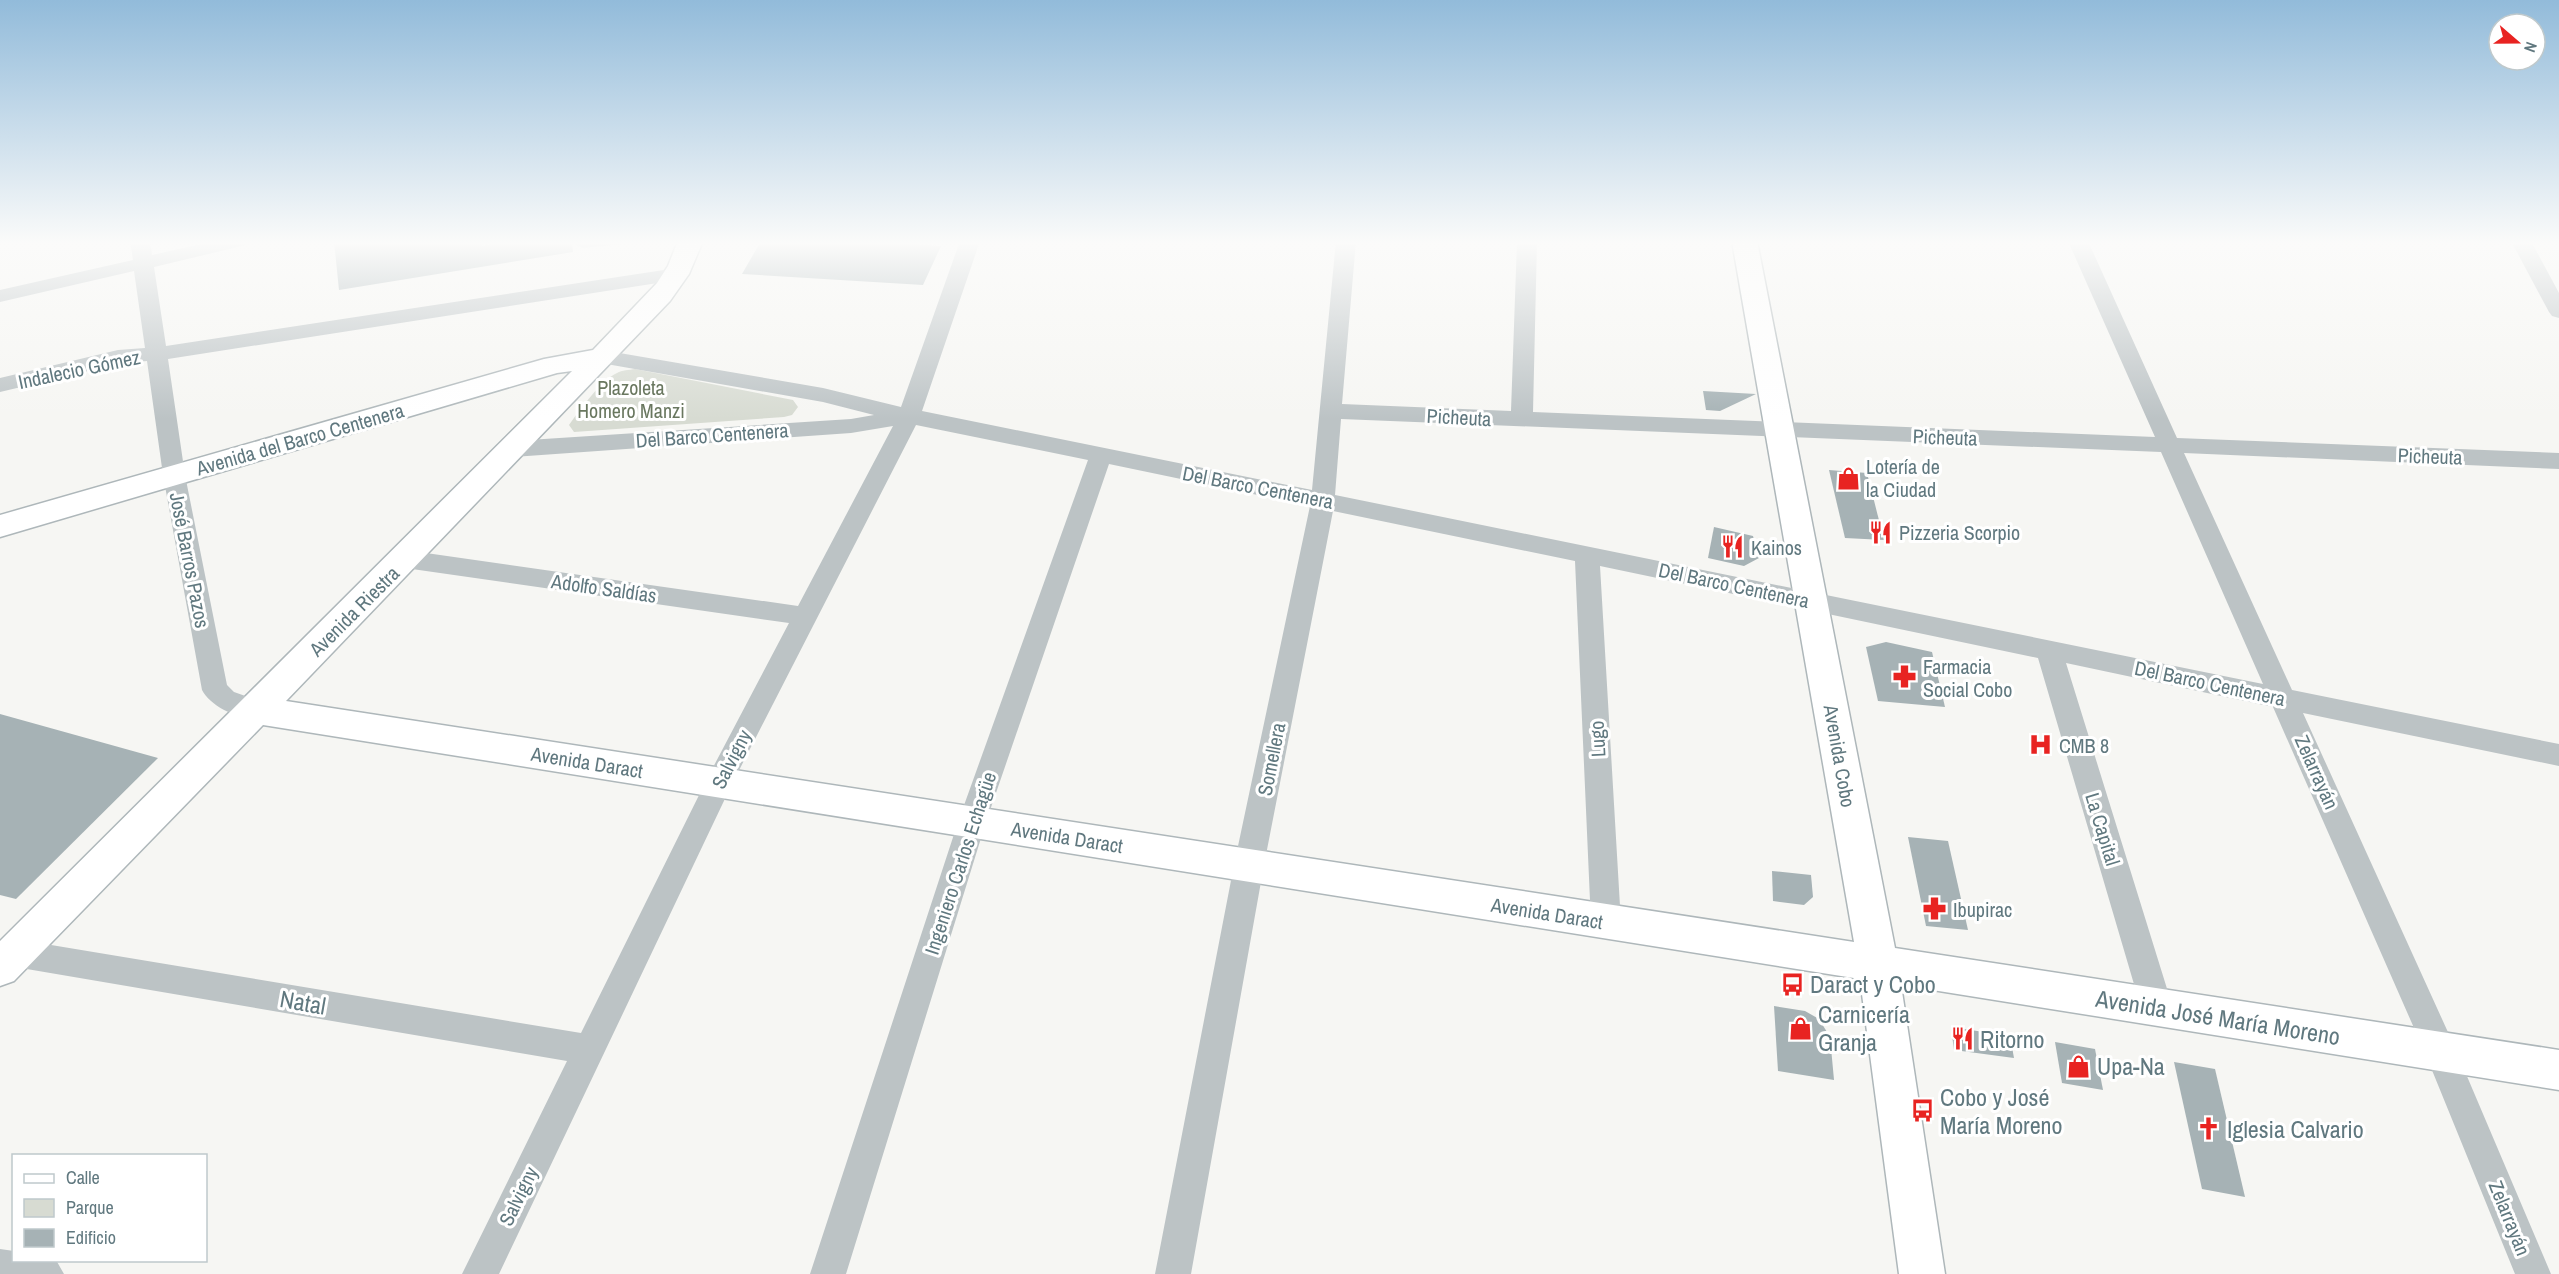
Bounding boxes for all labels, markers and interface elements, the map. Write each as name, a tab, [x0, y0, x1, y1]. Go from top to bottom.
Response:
north arrow	[2487, 12, 2547, 72]
text: N	[2519, 39, 2543, 55]
street label: Indalecio Gómez	[16, 343, 142, 395]
park label: Plazoleta Homero Manzi	[577, 374, 685, 424]
street label: Avenida del Barco Centenera	[192, 396, 407, 482]
street label: Picheuta	[1426, 402, 1492, 432]
street label: Del Barco Centenera	[635, 416, 789, 454]
street label: Picheuta	[1912, 422, 1978, 452]
street label: Picheuta	[2397, 441, 2463, 471]
place label: Lotería de la Ciudad	[1866, 453, 1940, 503]
street label: Del Barco Centenera	[1180, 459, 1336, 515]
shop icon: Lotería de la Ciudad	[1835, 465, 1861, 491]
street label: José Barros Pazos	[164, 490, 216, 630]
restaurant icon: Pizzeria Scorpio	[1868, 519, 1894, 545]
place label: Pizzeria Scorpio	[1899, 519, 2020, 546]
restaurant icon: Kainos	[1720, 534, 1746, 560]
place label: Kainos	[1751, 534, 1802, 561]
street label: Del Barco Centenera	[1656, 556, 1812, 614]
street label: Avenida Riestra	[302, 560, 405, 663]
street label: Adolfo Saldías	[549, 567, 658, 609]
place label: Farmacia Social Cobo	[1923, 653, 2012, 703]
street label: Del Barco Centenera	[2132, 654, 2288, 712]
pharmacy icon: Farmacia Social Cobo	[1892, 664, 1918, 690]
street label: Avenida Cobo	[1818, 702, 1862, 809]
street label: Somellera	[1251, 720, 1291, 798]
street label: Lugo	[1583, 720, 1611, 758]
street label: Salvigny	[705, 724, 758, 793]
street label: Zelarrayán	[2289, 731, 2345, 813]
hospital icon: CMB 8	[2028, 732, 2054, 758]
place label: CMB 8	[2059, 732, 2109, 759]
street label: Avenida Daract	[528, 740, 645, 784]
street label: Ingeniero Carlos Echagüe	[918, 768, 1002, 958]
street label: La Capital	[2079, 789, 2127, 869]
street label: Avenida Daract	[1008, 815, 1125, 859]
street label: Avenida Daract	[1488, 891, 1605, 935]
pharmacy icon: Ibupirac	[1922, 896, 1948, 922]
place label: Ibupirac	[1953, 896, 2012, 923]
place label: Daract y Cobo	[1810, 968, 1936, 1000]
bus stop icon: Daract y Cobo	[1779, 971, 1805, 997]
street label: Natal	[278, 982, 328, 1022]
street label: Avenida José María Moreno	[2093, 982, 2342, 1052]
place label: Carnicería Granja	[1818, 998, 1910, 1058]
shop icon: Carnicería Granja	[1787, 1015, 1813, 1041]
place label: Ritorno	[1980, 1023, 2045, 1055]
restaurant icon: Ritorno	[1949, 1026, 1975, 1052]
place label: Upa-Na	[2097, 1050, 2165, 1082]
shop icon: Upa-Na	[2066, 1053, 2092, 1079]
place label: Cobo y José María Moreno	[1940, 1081, 2063, 1141]
bus stop icon: Cobo y José María Moreno	[1909, 1098, 1935, 1124]
place label: Iglesia Calvario	[2227, 1113, 2364, 1145]
church icon: Iglesia Calvario	[2196, 1116, 2222, 1142]
legend	[12, 1154, 207, 1262]
street label: Salvigny	[492, 1161, 544, 1230]
text: Calle	[66, 1165, 100, 1190]
street label: Zelarrayán	[2483, 1177, 2537, 1259]
text: Parque	[66, 1195, 114, 1220]
text: Edificio	[66, 1225, 116, 1250]

